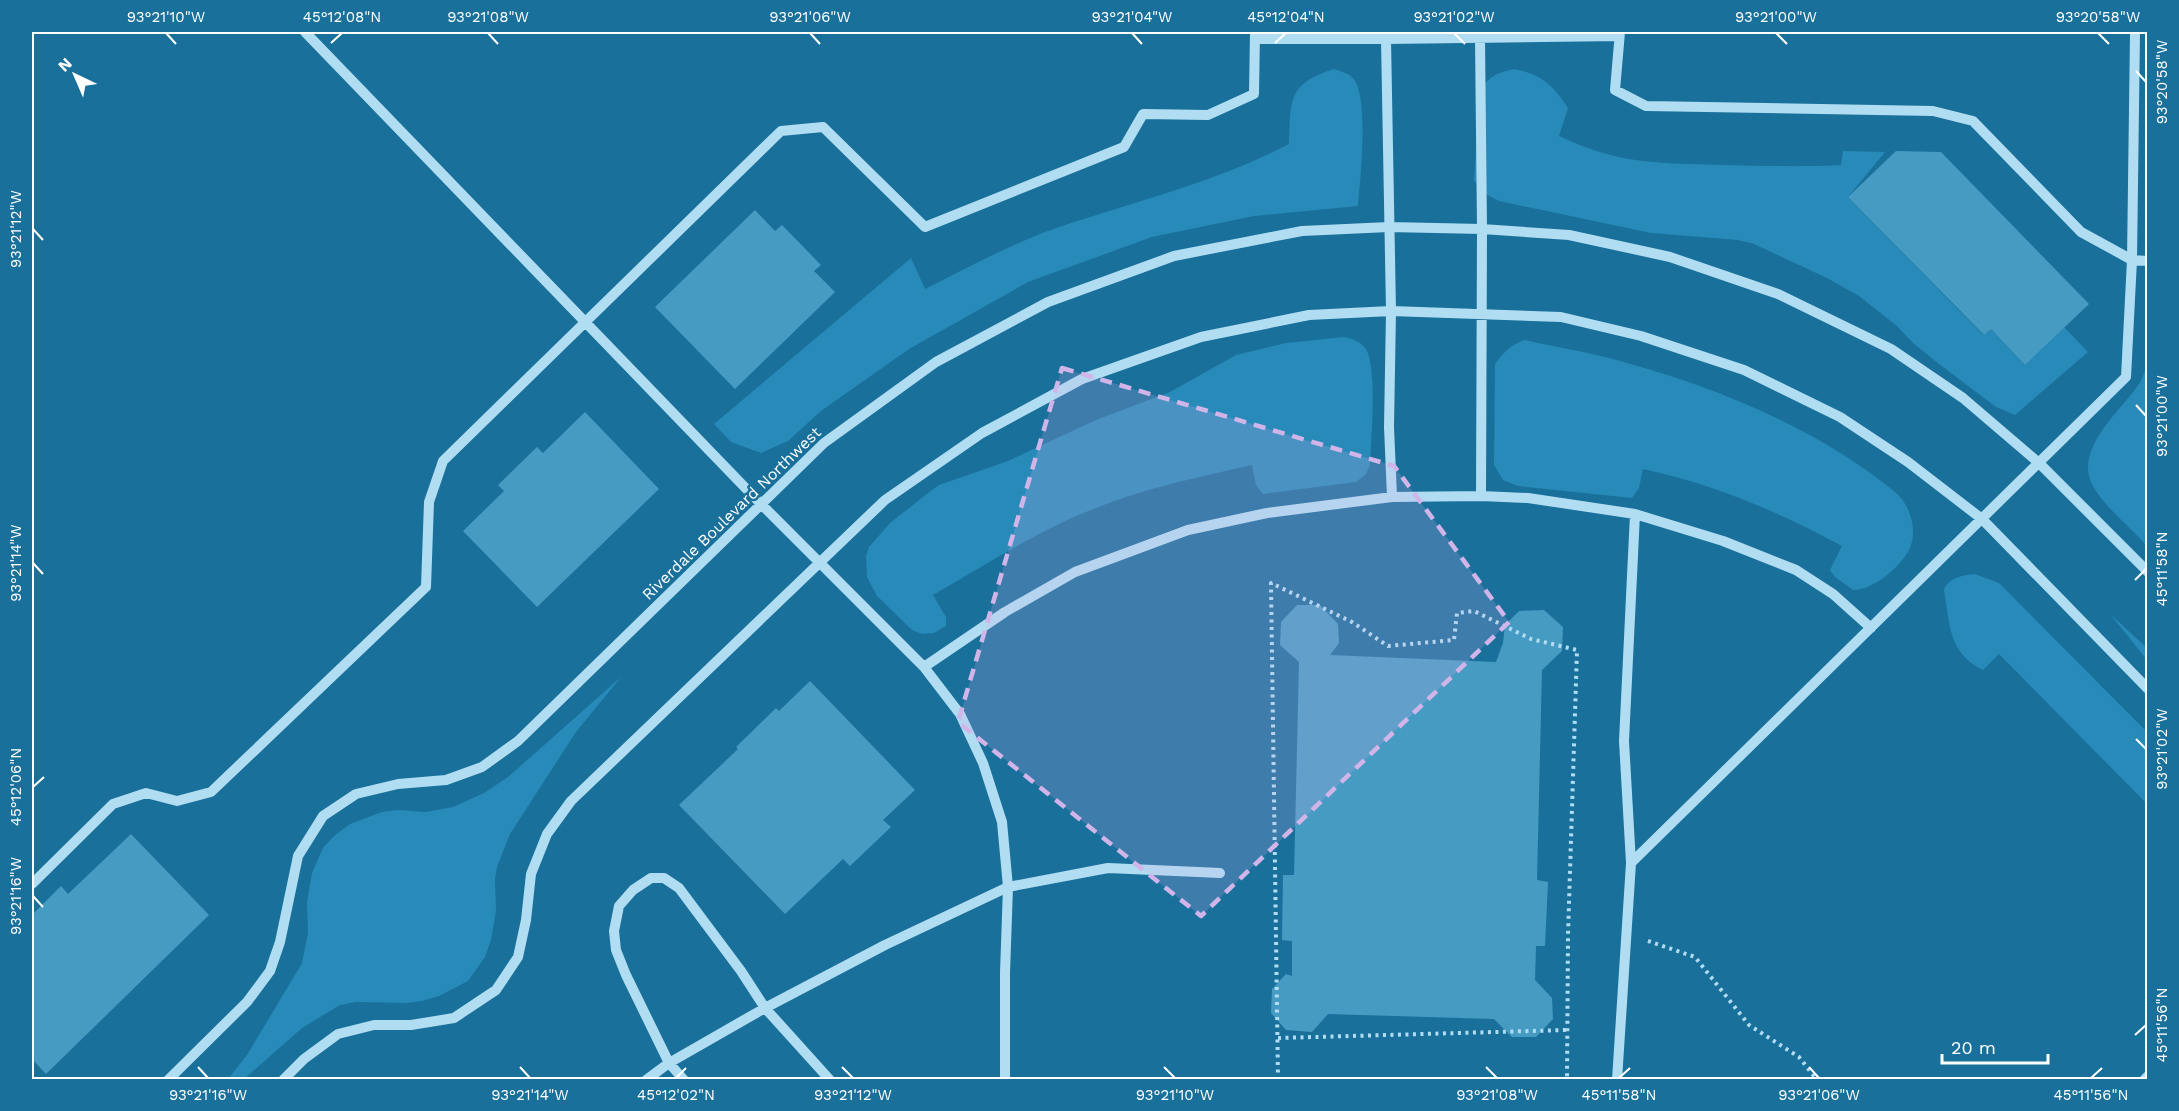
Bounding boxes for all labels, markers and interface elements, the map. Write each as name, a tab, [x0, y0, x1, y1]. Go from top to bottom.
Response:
text: 93°21'10"W	[127, 8, 205, 26]
text: 45°12'08"N	[303, 8, 381, 26]
text: 93°21'08"W	[447, 8, 529, 26]
text: 93°21'06"W	[769, 8, 851, 26]
text: 93°21'04"W	[1092, 8, 1172, 26]
text: 45°12'04"N	[1247, 8, 1325, 26]
text: 93°21'02"W	[1413, 8, 1495, 26]
text: 93°21'00"W	[1735, 8, 1817, 26]
text: 93°20'58"W	[2056, 8, 2140, 26]
text: 93°20'58"W	[2153, 40, 2171, 124]
north arrow	[45, 45, 105, 105]
text: N	[54, 54, 76, 76]
text: 93°21'12"W	[7, 190, 25, 268]
text: 93°21'00"W	[2153, 375, 2171, 457]
street label: Riverdale Boulevard Northwest	[638, 423, 825, 604]
text: 93°21'14"W	[7, 524, 25, 602]
text: 45°11'58"N	[2153, 531, 2171, 607]
text: 93°21'02"W	[2153, 708, 2171, 790]
text: 45°12'06"N	[7, 748, 25, 826]
text: 93°21'16"W	[7, 857, 25, 935]
text: 45°11'56"N	[2153, 988, 2171, 1062]
scale bar	[1942, 1027, 2048, 1065]
text: 20 m	[1951, 1037, 1996, 1058]
text: 93°21'16"W	[169, 1086, 247, 1104]
text: 93°21'14"W	[491, 1086, 569, 1104]
text: 45°12'02"N	[637, 1086, 715, 1104]
text: 93°21'12"W	[814, 1086, 892, 1104]
text: 93°21'10"W	[1136, 1086, 1214, 1104]
text: 93°21'08"W	[1456, 1086, 1538, 1104]
text: 45°11'58"N	[1581, 1086, 1657, 1104]
text: 93°21'06"W	[1778, 1086, 1860, 1104]
text: 45°11'56"N	[2054, 1086, 2128, 1104]

